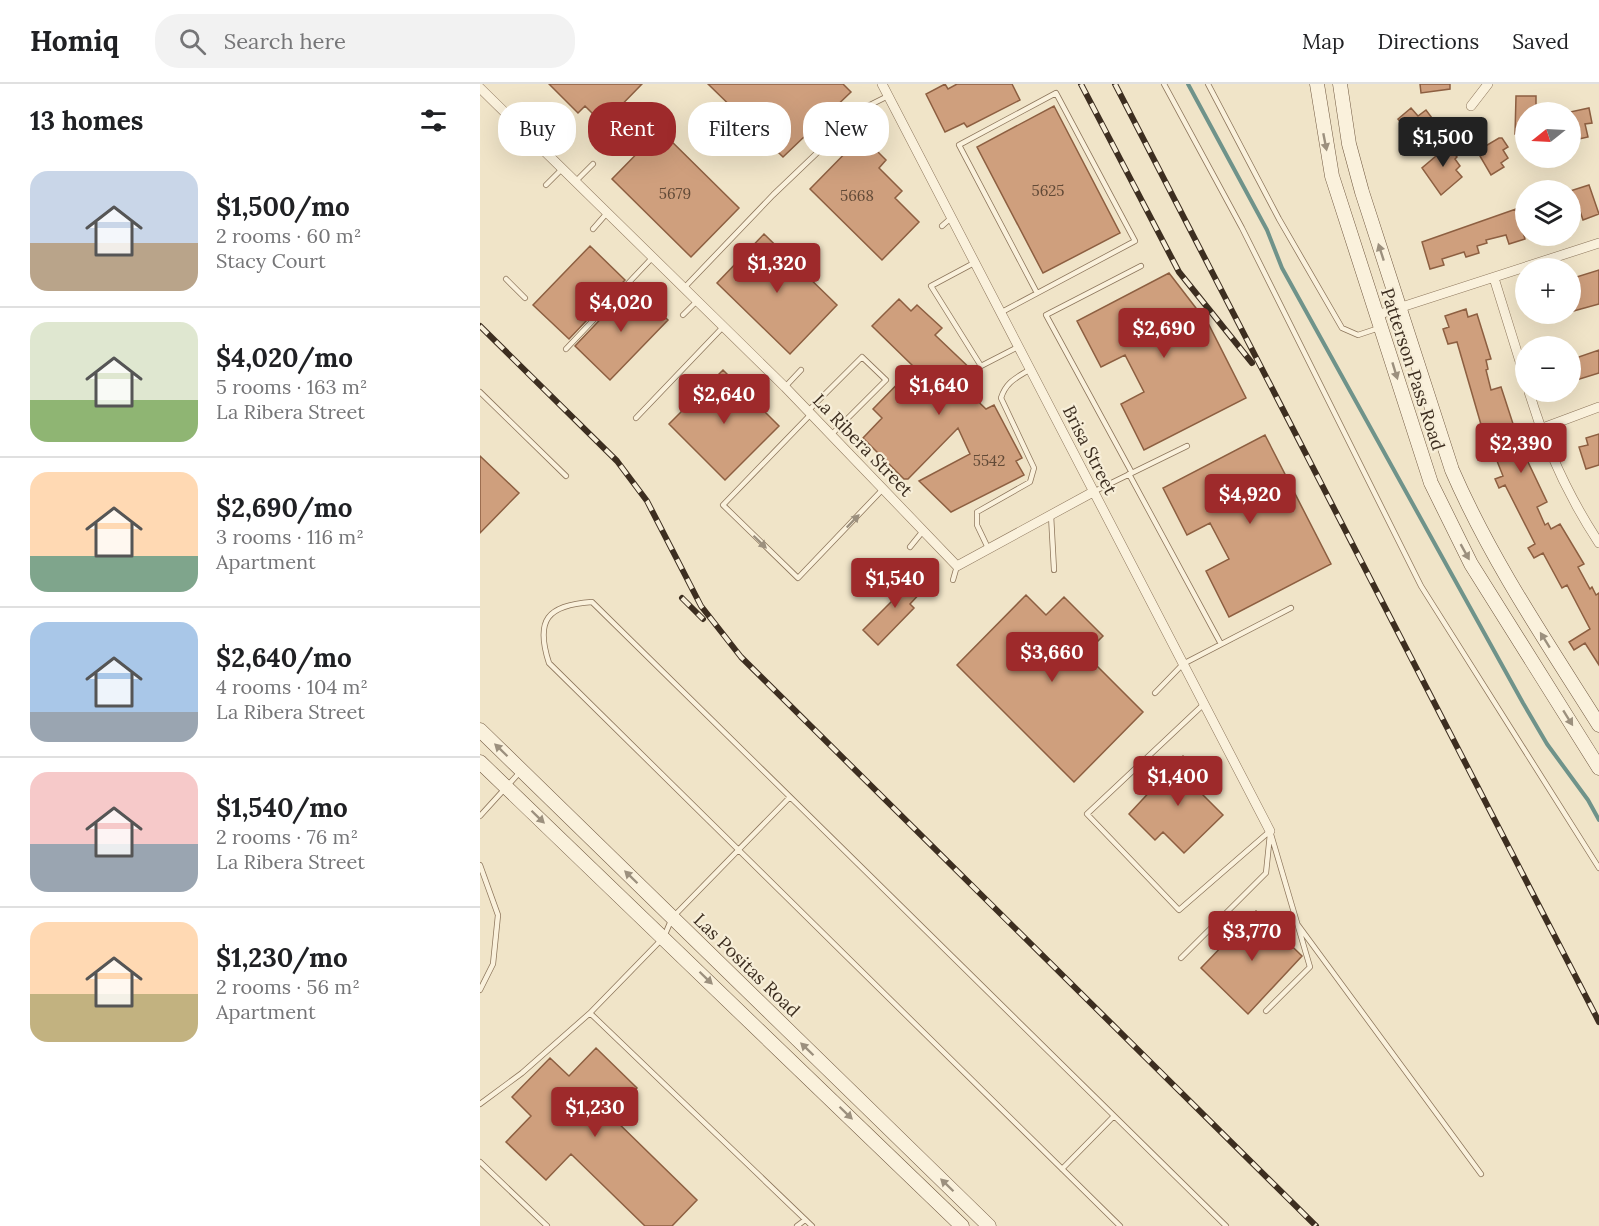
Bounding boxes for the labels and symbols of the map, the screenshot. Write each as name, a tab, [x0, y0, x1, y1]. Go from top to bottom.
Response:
north arrow	[1515, 102, 1581, 168]
pin: $1,500	[1394, 117, 1492, 168]
one-way arrow	[1321, 133, 1330, 152]
house number: 5625	[1031, 181, 1065, 200]
house number: 5679	[659, 184, 691, 203]
house number: 5668	[840, 186, 874, 205]
pin: $1,320	[728, 243, 826, 294]
one-way arrow	[1375, 243, 1385, 261]
pin: $4,020	[572, 282, 670, 333]
street label: Patterson Pass Road	[1376, 285, 1450, 453]
pin: $2,690	[1115, 308, 1213, 359]
one-way arrow	[1391, 362, 1400, 380]
pin: $1,640	[890, 365, 988, 416]
pin: $2,640	[675, 374, 773, 425]
street label: La Ribera Street	[808, 389, 918, 501]
street label: Brisa Street	[1058, 401, 1122, 499]
pin: $2,390	[1472, 423, 1570, 474]
house number: 5542	[973, 451, 1005, 470]
pin: $4,920	[1201, 474, 1299, 525]
one-way arrow	[846, 513, 860, 528]
one-way arrow	[753, 534, 767, 548]
one-way arrow	[1460, 544, 1470, 561]
pin: $1,540	[846, 558, 944, 609]
pin: $3,660	[1003, 632, 1101, 683]
one-way arrow	[1540, 632, 1551, 648]
one-way arrow	[1562, 710, 1573, 726]
one-way arrow	[494, 744, 508, 758]
pin: $1,400	[1129, 756, 1227, 807]
one-way arrow	[530, 809, 544, 823]
one-way arrow	[624, 871, 638, 885]
street label: Las Positas Road	[689, 908, 805, 1022]
pin: $3,770	[1203, 911, 1301, 962]
one-way arrow	[698, 971, 713, 985]
one-way arrow	[801, 1043, 815, 1057]
pin: $1,230	[546, 1087, 644, 1138]
one-way arrow	[839, 1106, 853, 1120]
one-way arrow	[940, 1179, 954, 1193]

